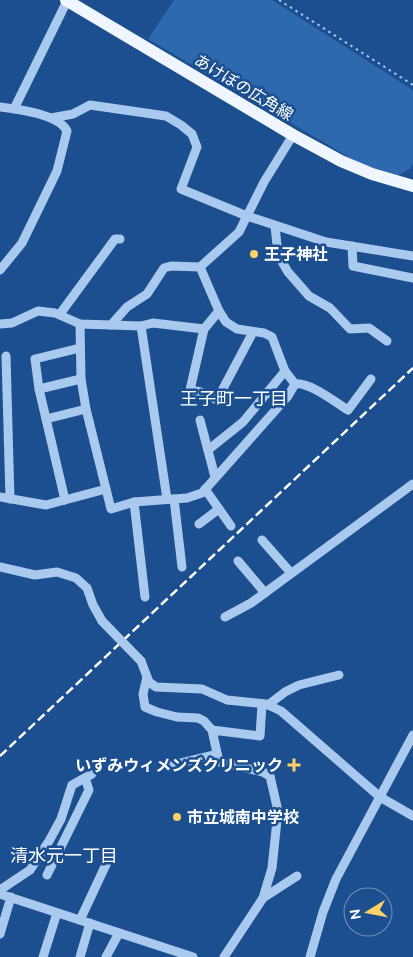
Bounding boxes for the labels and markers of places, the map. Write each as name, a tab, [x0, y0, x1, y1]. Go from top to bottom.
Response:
place label: 王子神社	[264, 244, 328, 265]
marker: 王子神社	[248, 248, 260, 260]
place label: いずみウィメンズクリニック	[75, 755, 283, 776]
marker: いずみウィメンズクリニック	[287, 758, 301, 772]
place label: 市立城南中学校	[187, 807, 299, 828]
marker: 市立城南中学校	[171, 811, 183, 823]

